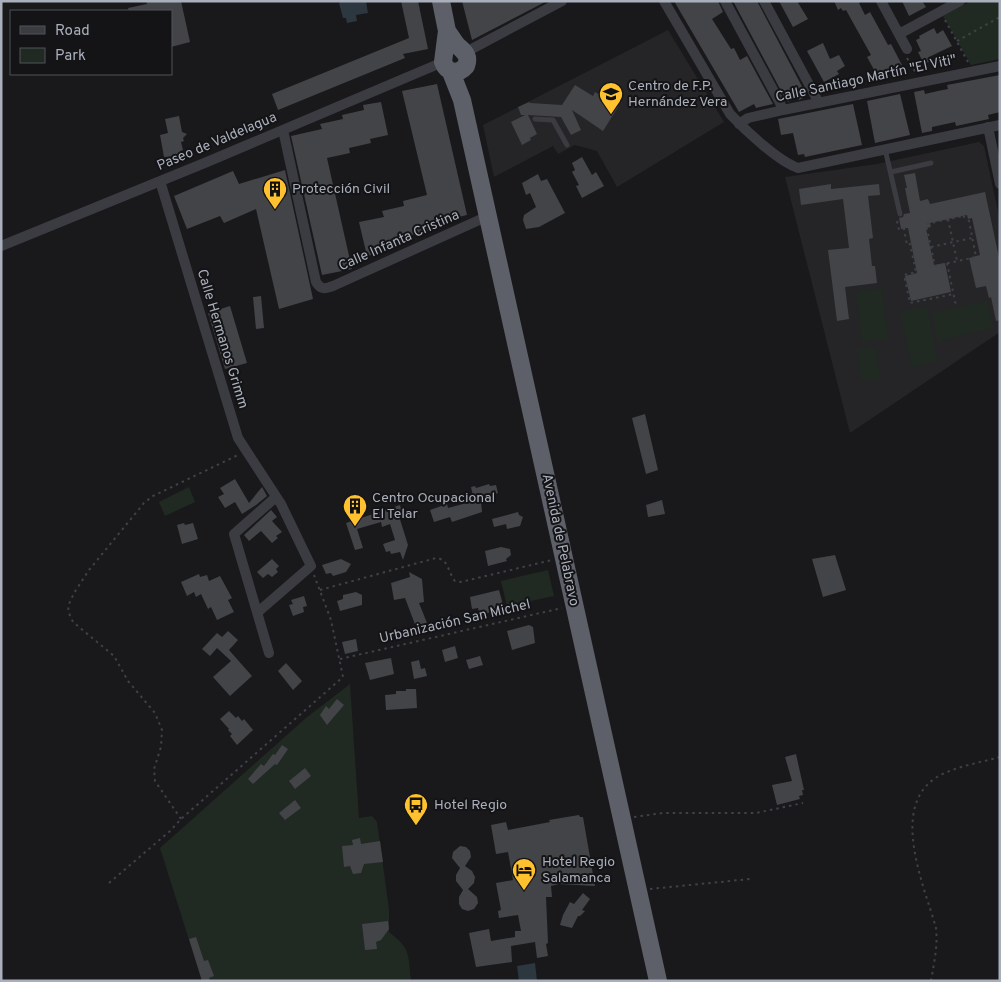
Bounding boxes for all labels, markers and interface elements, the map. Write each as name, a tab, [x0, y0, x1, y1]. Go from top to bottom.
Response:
legend	[10, 10, 172, 75]
text: Road	[55, 22, 90, 41]
text: Park	[55, 47, 86, 66]
street label: Calle Santiago Martín "El Viti"	[774, 51, 958, 107]
place label: Centro de F.P. Hernández Vera	[628, 78, 727, 111]
school or university icon: Centro de F.P. Hernández Vera	[598, 81, 624, 115]
street label: Paseo de Valdelagua	[155, 109, 279, 175]
building icon: Protección Civil	[262, 176, 288, 210]
place label: Protección Civil	[292, 181, 390, 198]
street label: Calle Infanta Cristina	[336, 207, 462, 275]
street label: Calle Hermanos Grimm	[193, 267, 251, 411]
street label: Avenida de Pelabravo	[538, 472, 582, 608]
place label: Centro Ocupacional El Telar	[372, 490, 495, 523]
building icon: Centro Ocupacional El Telar	[342, 493, 368, 527]
street label: Urbanización San Michel	[378, 596, 532, 648]
bus stop icon: Hotel Regio	[403, 792, 429, 826]
place label: Hotel Regio	[434, 797, 507, 814]
place label: Hotel Regio Salamanca	[542, 854, 615, 887]
hotel icon: Hotel Regio Salamanca	[511, 857, 537, 891]

